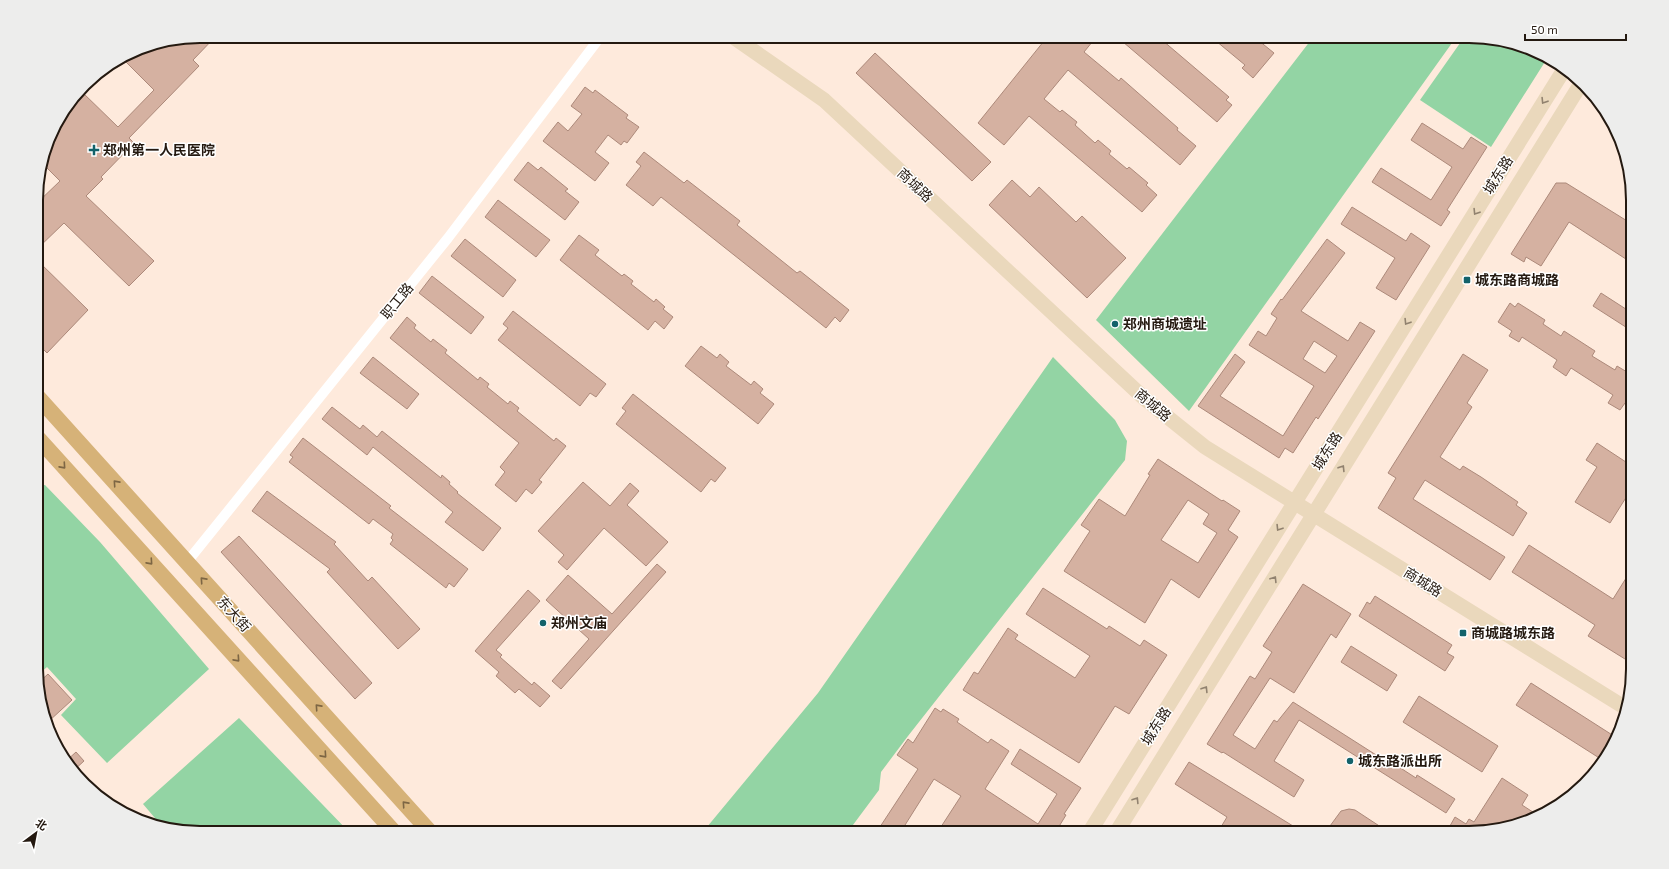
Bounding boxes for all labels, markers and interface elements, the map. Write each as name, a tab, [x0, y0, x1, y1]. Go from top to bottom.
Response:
scale bar	[1525, 16, 1626, 42]
text: 50 m	[1531, 22, 1558, 36]
one-way arrow	[1542, 97, 1549, 104]
place label: 郑州第一人民医院	[103, 141, 215, 158]
marker: 郑州第一人民医院	[88, 144, 100, 156]
street label: 城东路	[1479, 152, 1516, 197]
street label: 商城路	[894, 164, 936, 205]
one-way arrow	[1473, 208, 1480, 215]
place label: 城东路商城路	[1475, 271, 1559, 288]
marker: 城东路商城路	[1462, 275, 1472, 285]
street label: 职工路	[377, 279, 416, 322]
place label: 郑州商城遗址	[1123, 315, 1207, 332]
one-way arrow	[1404, 318, 1411, 325]
marker: 郑州商城遗址	[1110, 319, 1120, 329]
street label: 商城路	[1132, 385, 1175, 425]
street label: 城东路	[1308, 428, 1345, 473]
one-way arrow	[58, 461, 66, 469]
one-way arrow	[1337, 466, 1344, 473]
one-way arrow	[113, 480, 121, 488]
one-way arrow	[1276, 524, 1284, 531]
one-way arrow	[145, 557, 153, 565]
street label: 商城路	[1401, 563, 1446, 600]
one-way arrow	[1269, 576, 1276, 583]
one-way arrow	[200, 577, 208, 585]
street label: 东大街	[214, 592, 255, 635]
place label: 郑州文庙	[551, 614, 607, 631]
marker: 郑州文庙	[538, 618, 548, 628]
place label: 商城路城东路	[1471, 624, 1555, 641]
marker: 商城路城东路	[1458, 628, 1468, 638]
one-way arrow	[233, 654, 240, 662]
one-way arrow	[1200, 686, 1208, 693]
street label: 城东路	[1137, 703, 1174, 748]
one-way arrow	[316, 705, 323, 712]
one-way arrow	[320, 750, 327, 758]
place label: 城东路派出所	[1358, 752, 1442, 769]
marker: 城东路派出所	[1345, 756, 1355, 766]
one-way arrow	[1131, 797, 1139, 804]
one-way arrow	[403, 801, 410, 809]
north arrow	[16, 813, 56, 853]
text: 北	[33, 816, 50, 833]

